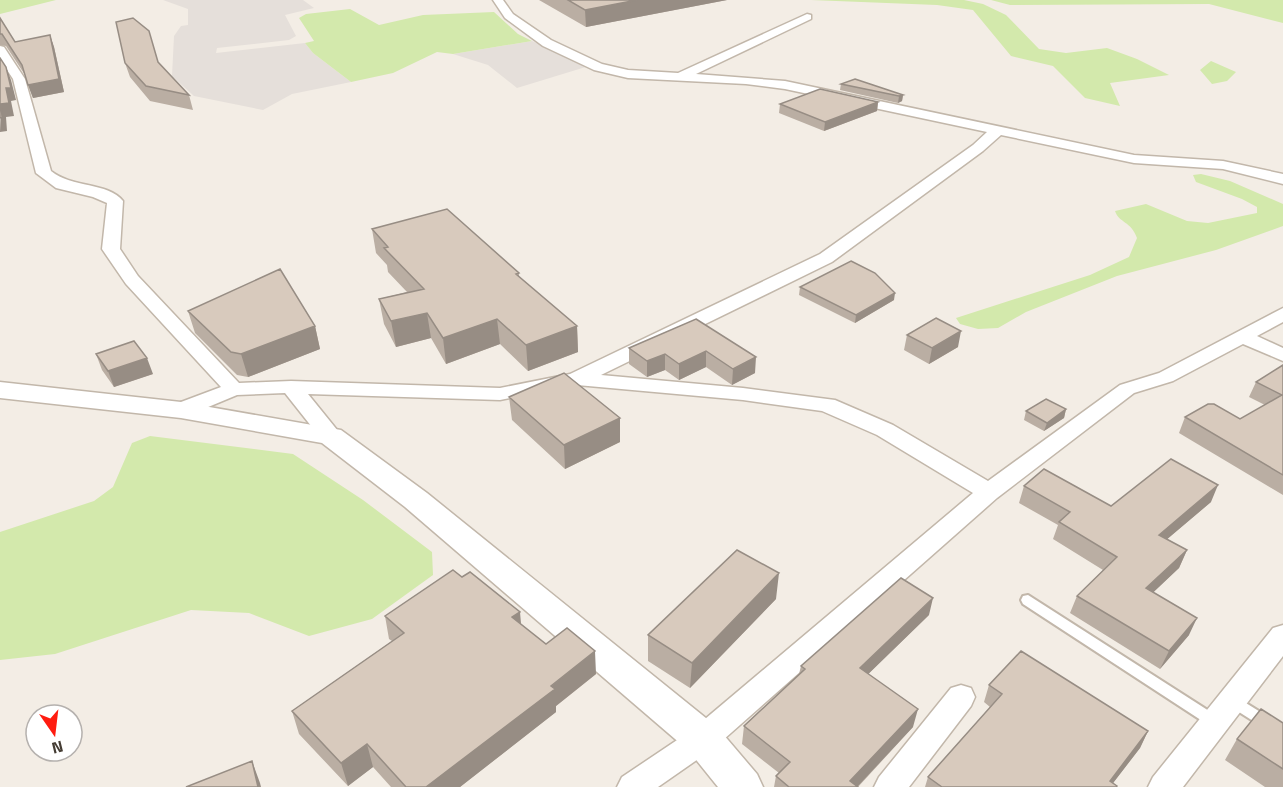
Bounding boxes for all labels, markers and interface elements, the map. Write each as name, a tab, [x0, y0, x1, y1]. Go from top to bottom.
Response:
north arrow	[24, 703, 84, 763]
text: N	[49, 735, 66, 761]

